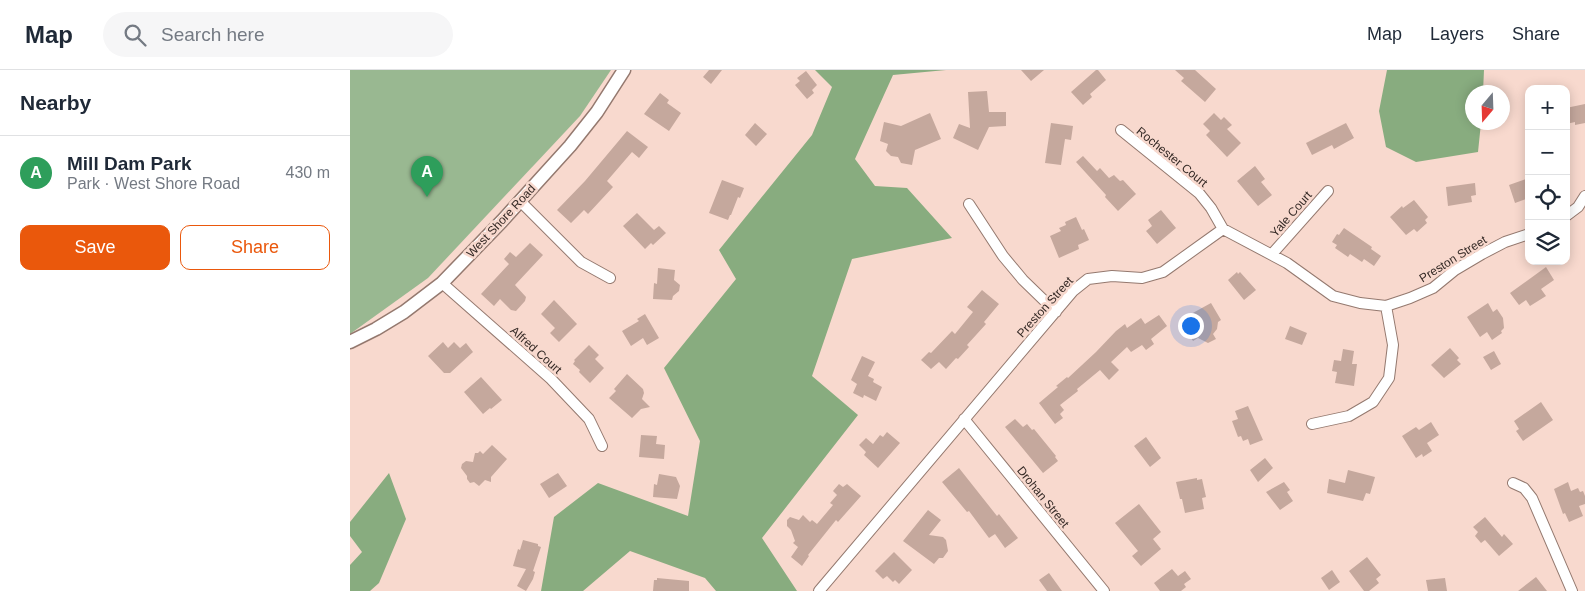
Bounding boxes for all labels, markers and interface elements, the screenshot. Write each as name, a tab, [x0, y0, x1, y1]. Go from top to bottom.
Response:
search box	[103, 12, 453, 57]
text: Map	[25, 21, 73, 48]
icon: search	[121, 21, 149, 49]
text: Search here	[161, 24, 265, 45]
text: Map	[1367, 24, 1402, 44]
text: Layers	[1430, 24, 1484, 44]
text: Share	[1512, 24, 1560, 44]
north arrow	[1465, 85, 1510, 130]
map controls	[1525, 85, 1570, 265]
button: +	[1525, 85, 1570, 130]
text: Nearby	[20, 91, 91, 114]
street label: Rochester Court	[1134, 124, 1211, 190]
button: −	[1525, 130, 1570, 175]
text: Mill Dam Park	[67, 153, 192, 174]
pin: A	[411, 156, 443, 197]
text: A	[30, 164, 42, 181]
text: 430 m	[286, 164, 330, 181]
text: Park · West Shore Road	[67, 175, 240, 192]
button: locate	[1525, 175, 1570, 220]
street label: West Shore Road	[464, 182, 538, 260]
street label: Yale Court	[1267, 188, 1315, 240]
button: layers	[1525, 220, 1570, 265]
button: Save	[20, 225, 170, 270]
button: Share	[180, 225, 330, 270]
street label: Preston Street	[1417, 232, 1490, 285]
street label: Preston Street	[1014, 273, 1076, 340]
your location	[1178, 313, 1204, 339]
street label: Alfred Court	[508, 323, 565, 377]
street label: Drohan Street	[1014, 464, 1072, 531]

